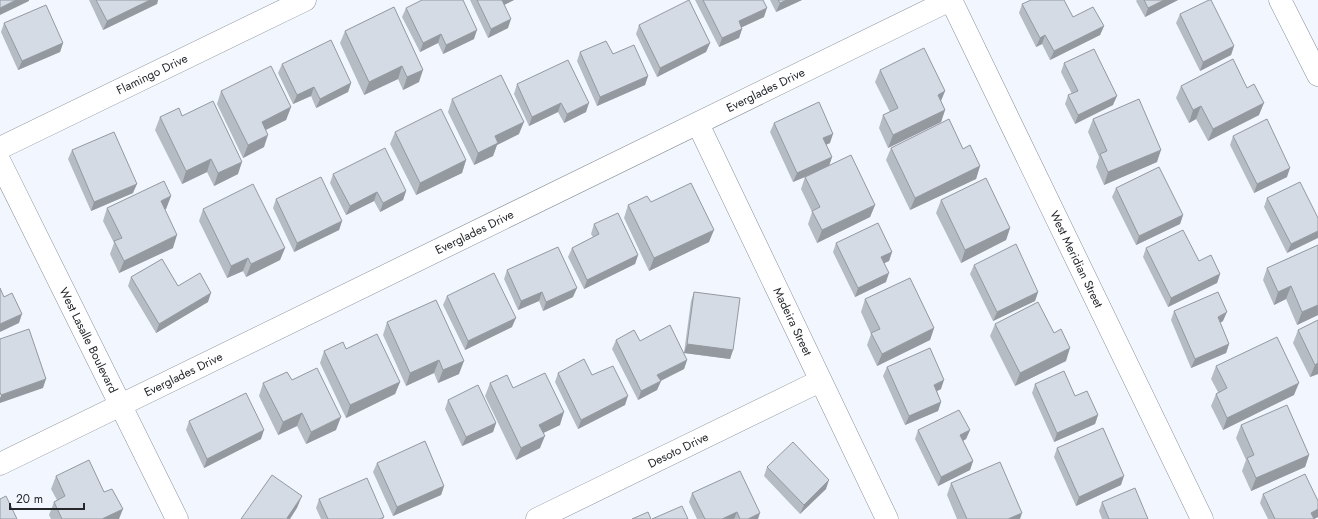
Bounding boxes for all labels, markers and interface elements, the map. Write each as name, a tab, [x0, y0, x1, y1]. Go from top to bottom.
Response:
street label: Flamingo Drive	[113, 49, 191, 99]
street label: Everglades Drive	[723, 63, 808, 117]
street label: Everglades Drive	[432, 205, 517, 259]
street label: West Meridian Street	[1045, 208, 1108, 311]
street label: West Lasalle Boulevard	[55, 284, 122, 396]
street label: Madeira Street	[768, 284, 817, 359]
street label: Everglades Drive	[141, 348, 226, 401]
street label: Desoto Drive	[645, 428, 712, 473]
scale bar	[10, 485, 84, 511]
text: 20 m	[16, 490, 43, 508]

